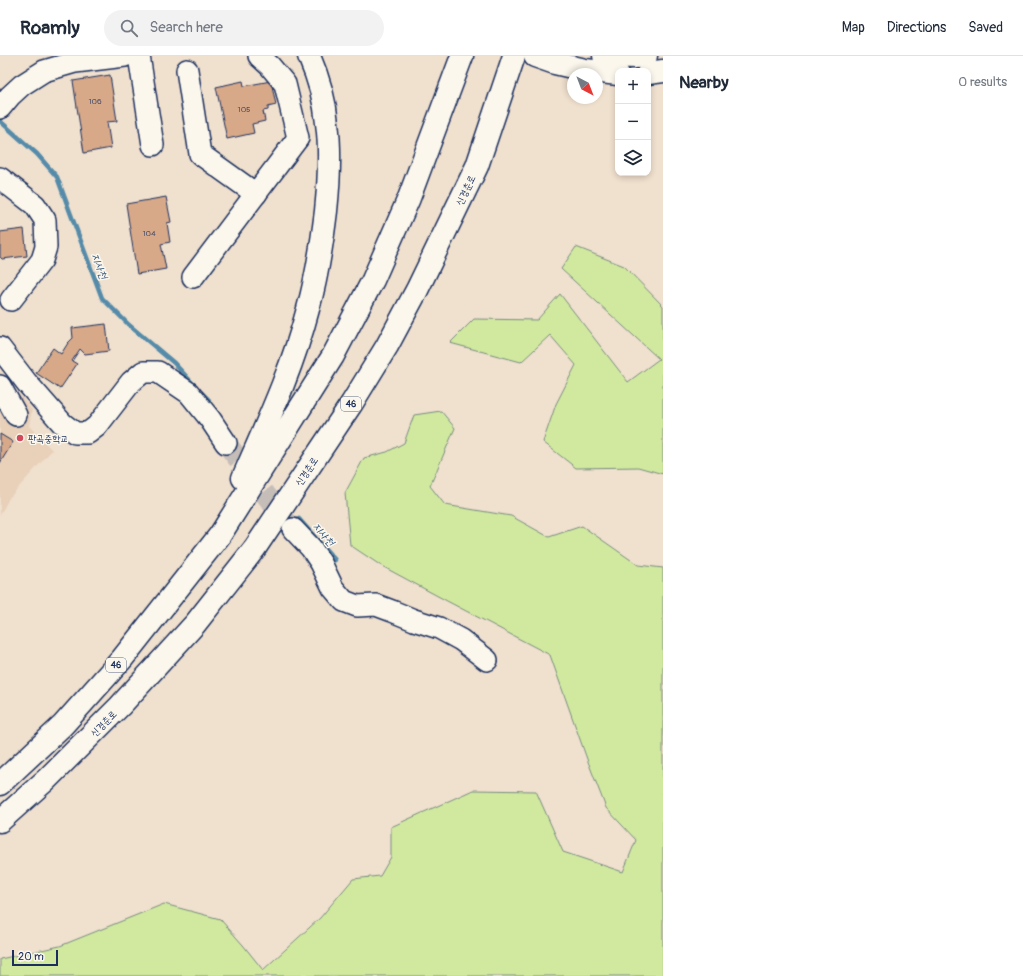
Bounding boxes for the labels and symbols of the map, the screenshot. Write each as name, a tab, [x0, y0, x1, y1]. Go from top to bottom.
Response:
north arrow	[567, 68, 603, 104]
house number: 106	[88, 97, 102, 106]
house number: 105	[238, 105, 250, 114]
street label: 신경춘로	[453, 173, 478, 208]
house number: 104	[142, 229, 156, 238]
water label: 지사천	[89, 251, 111, 282]
road number: 46	[341, 397, 361, 411]
marker: 판곡중학교	[15, 433, 25, 443]
place label: 판곡중학교	[28, 433, 68, 445]
street label: 신경춘로	[293, 455, 321, 488]
water label: 지사천	[310, 520, 338, 549]
road number: 46	[106, 658, 126, 672]
street label: 신경춘로	[88, 708, 119, 739]
scale bar	[12, 948, 58, 967]

